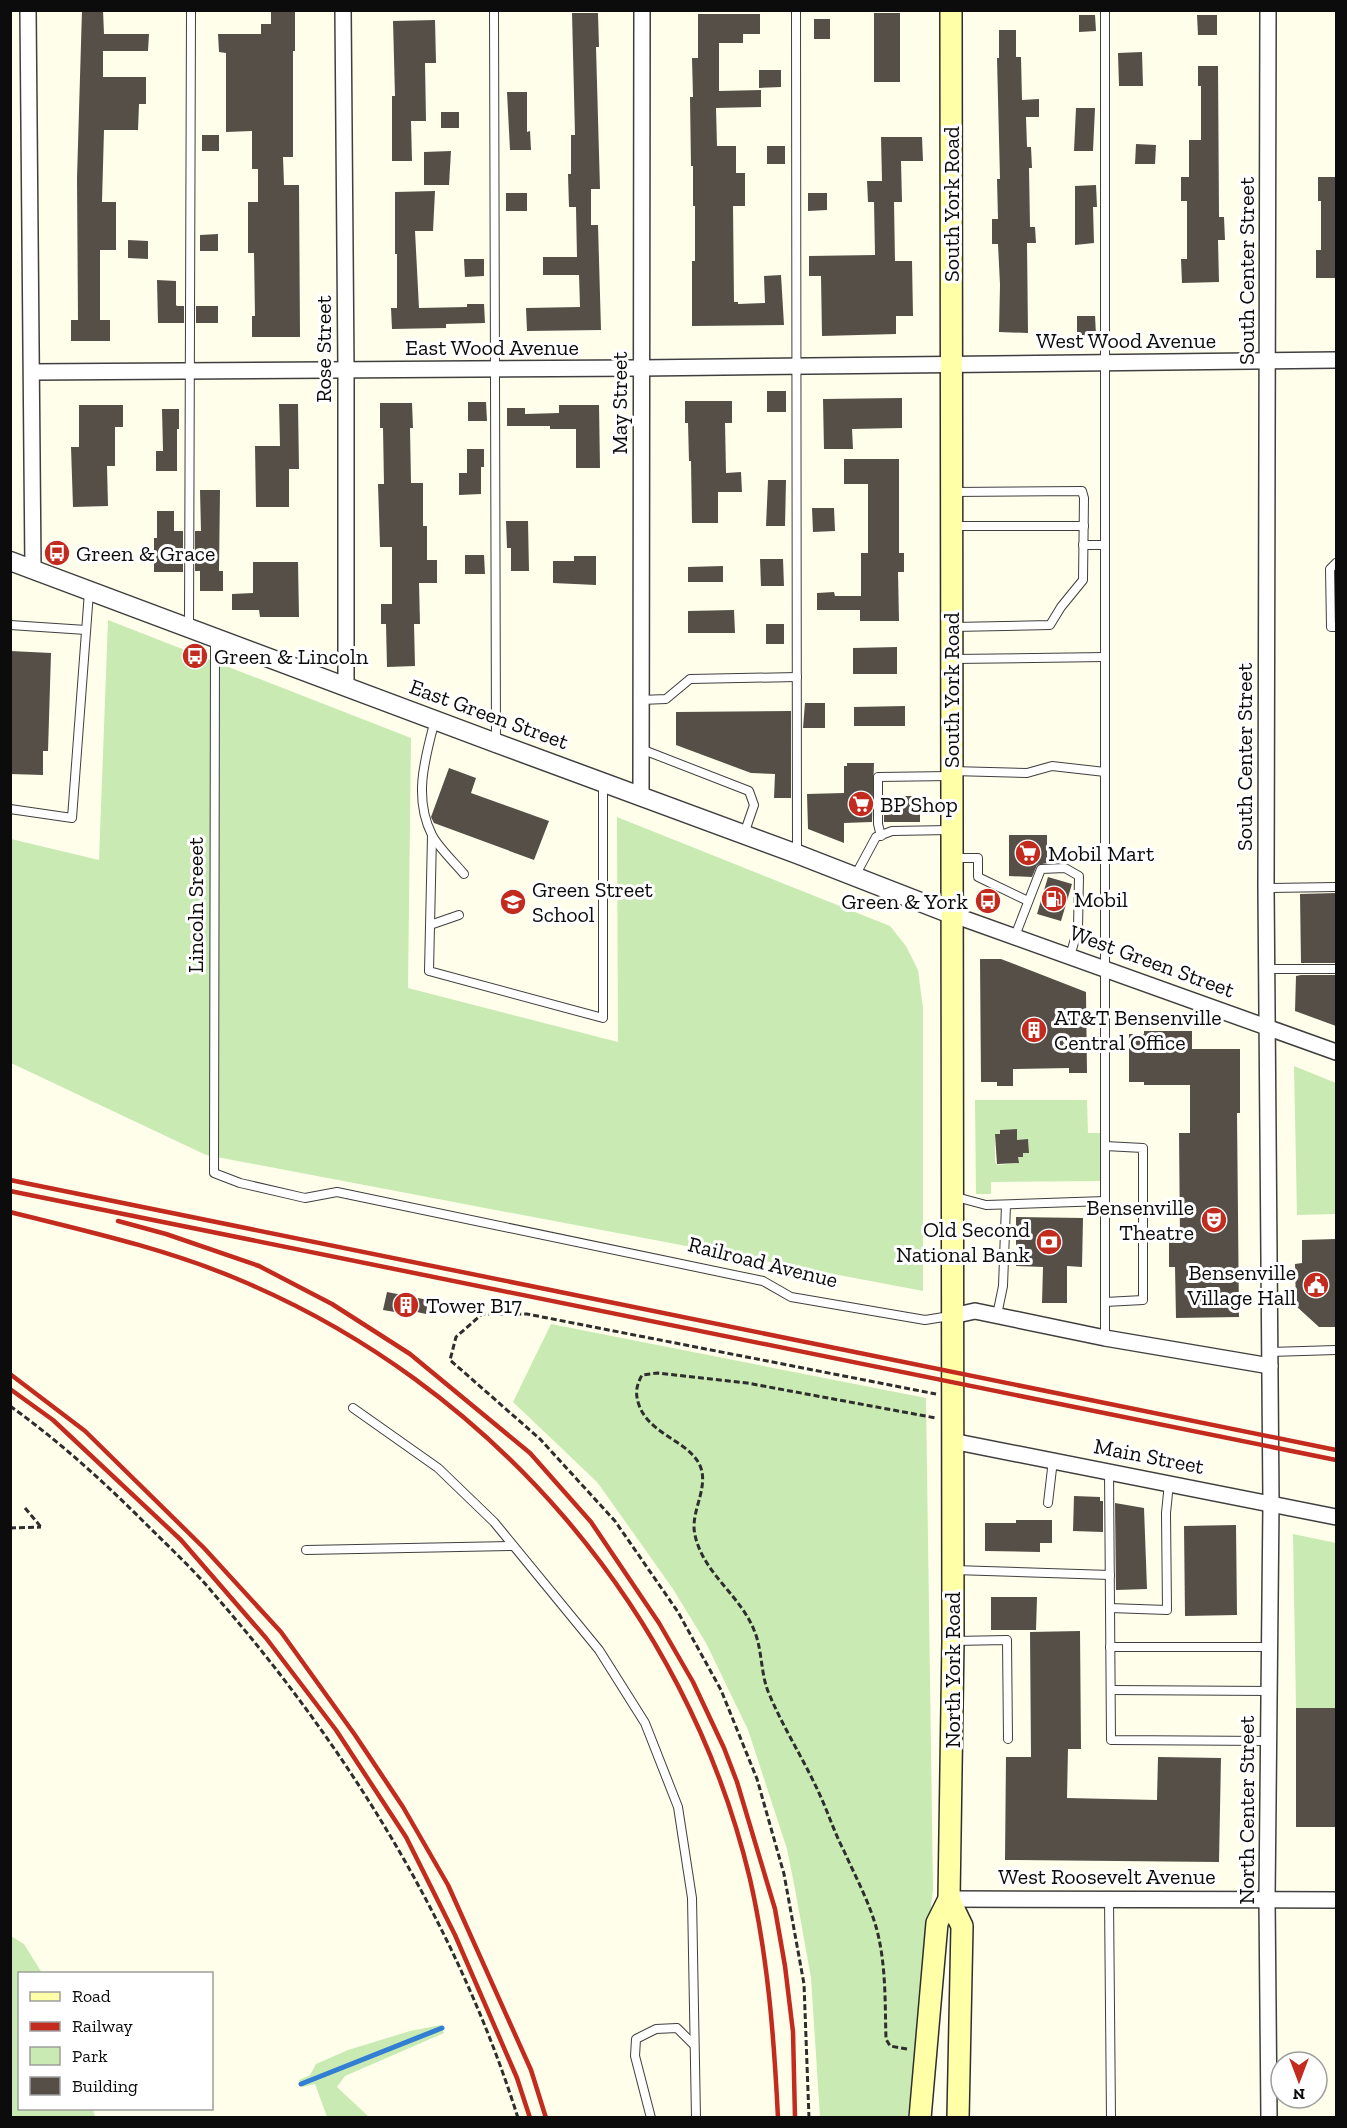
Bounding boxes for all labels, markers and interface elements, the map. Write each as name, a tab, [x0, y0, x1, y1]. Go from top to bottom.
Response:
street label: South York Road	[938, 126, 965, 282]
street label: South Center Street	[1233, 176, 1260, 365]
street label: Rose Street	[310, 294, 337, 403]
street label: West Wood Avenue	[1036, 327, 1216, 354]
street label: East Wood Avenue	[405, 334, 579, 361]
street label: May Street	[606, 351, 633, 455]
bus stop icon: Green & Grace	[42, 538, 72, 568]
place label: Green & Grace	[76, 540, 215, 567]
street label: South York Road	[938, 612, 965, 768]
bus stop icon: Green & Lincoln	[180, 641, 210, 671]
place label: Green & Lincoln	[214, 643, 369, 670]
street label: South Center Street	[1231, 662, 1258, 851]
street label: East Green Street	[406, 673, 573, 756]
supermarket icon: BP Shop	[846, 789, 876, 819]
place label: BP Shop	[880, 791, 958, 818]
street label: Lincoln Sreeet	[182, 836, 209, 973]
supermarket icon: Mobil Mart	[1013, 838, 1043, 868]
place label: Mobil Mart	[1048, 840, 1155, 867]
place label: Green Street School	[532, 876, 654, 928]
fuel station icon: Mobil	[1039, 884, 1069, 914]
bus stop icon: Green & York	[973, 886, 1003, 916]
place label: Mobil	[1074, 886, 1128, 913]
school or university icon: Green Street School	[498, 887, 528, 917]
place label: Green & York	[841, 888, 969, 915]
street label: West Green Street	[1066, 919, 1239, 1004]
place label: AT&T Bensenville Central Office	[1054, 1004, 1222, 1056]
building icon: AT&T Bensenville Central Office	[1019, 1015, 1049, 1045]
place label: Bensenville Theatre	[1086, 1194, 1194, 1246]
theatre icon: Bensenville Theatre	[1199, 1205, 1229, 1235]
place label: Old Second National Bank	[896, 1216, 1031, 1268]
bank icon: Old Second National Bank	[1034, 1227, 1064, 1257]
street label: Railroad Avenue	[685, 1230, 841, 1294]
place label: Bensenville Village Hall	[1187, 1259, 1296, 1311]
public building icon: Bensenville Village Hall	[1301, 1270, 1331, 1300]
building icon: Tower B17	[391, 1290, 421, 1320]
place label: Tower B17	[426, 1292, 523, 1319]
street label: Main Street	[1092, 1432, 1207, 1480]
street label: North York Road	[939, 1592, 966, 1748]
street label: North Center Street	[1233, 1715, 1260, 1905]
street label: West Roosevelt Avenue	[998, 1863, 1216, 1890]
legend	[18, 1972, 213, 2110]
text: Road	[72, 1985, 111, 2007]
text: Railway	[72, 2015, 134, 2037]
text: Park	[72, 2045, 108, 2067]
north arrow	[1269, 2050, 1329, 2110]
text: Building	[72, 2075, 138, 2097]
text: N	[1293, 2085, 1305, 2104]

